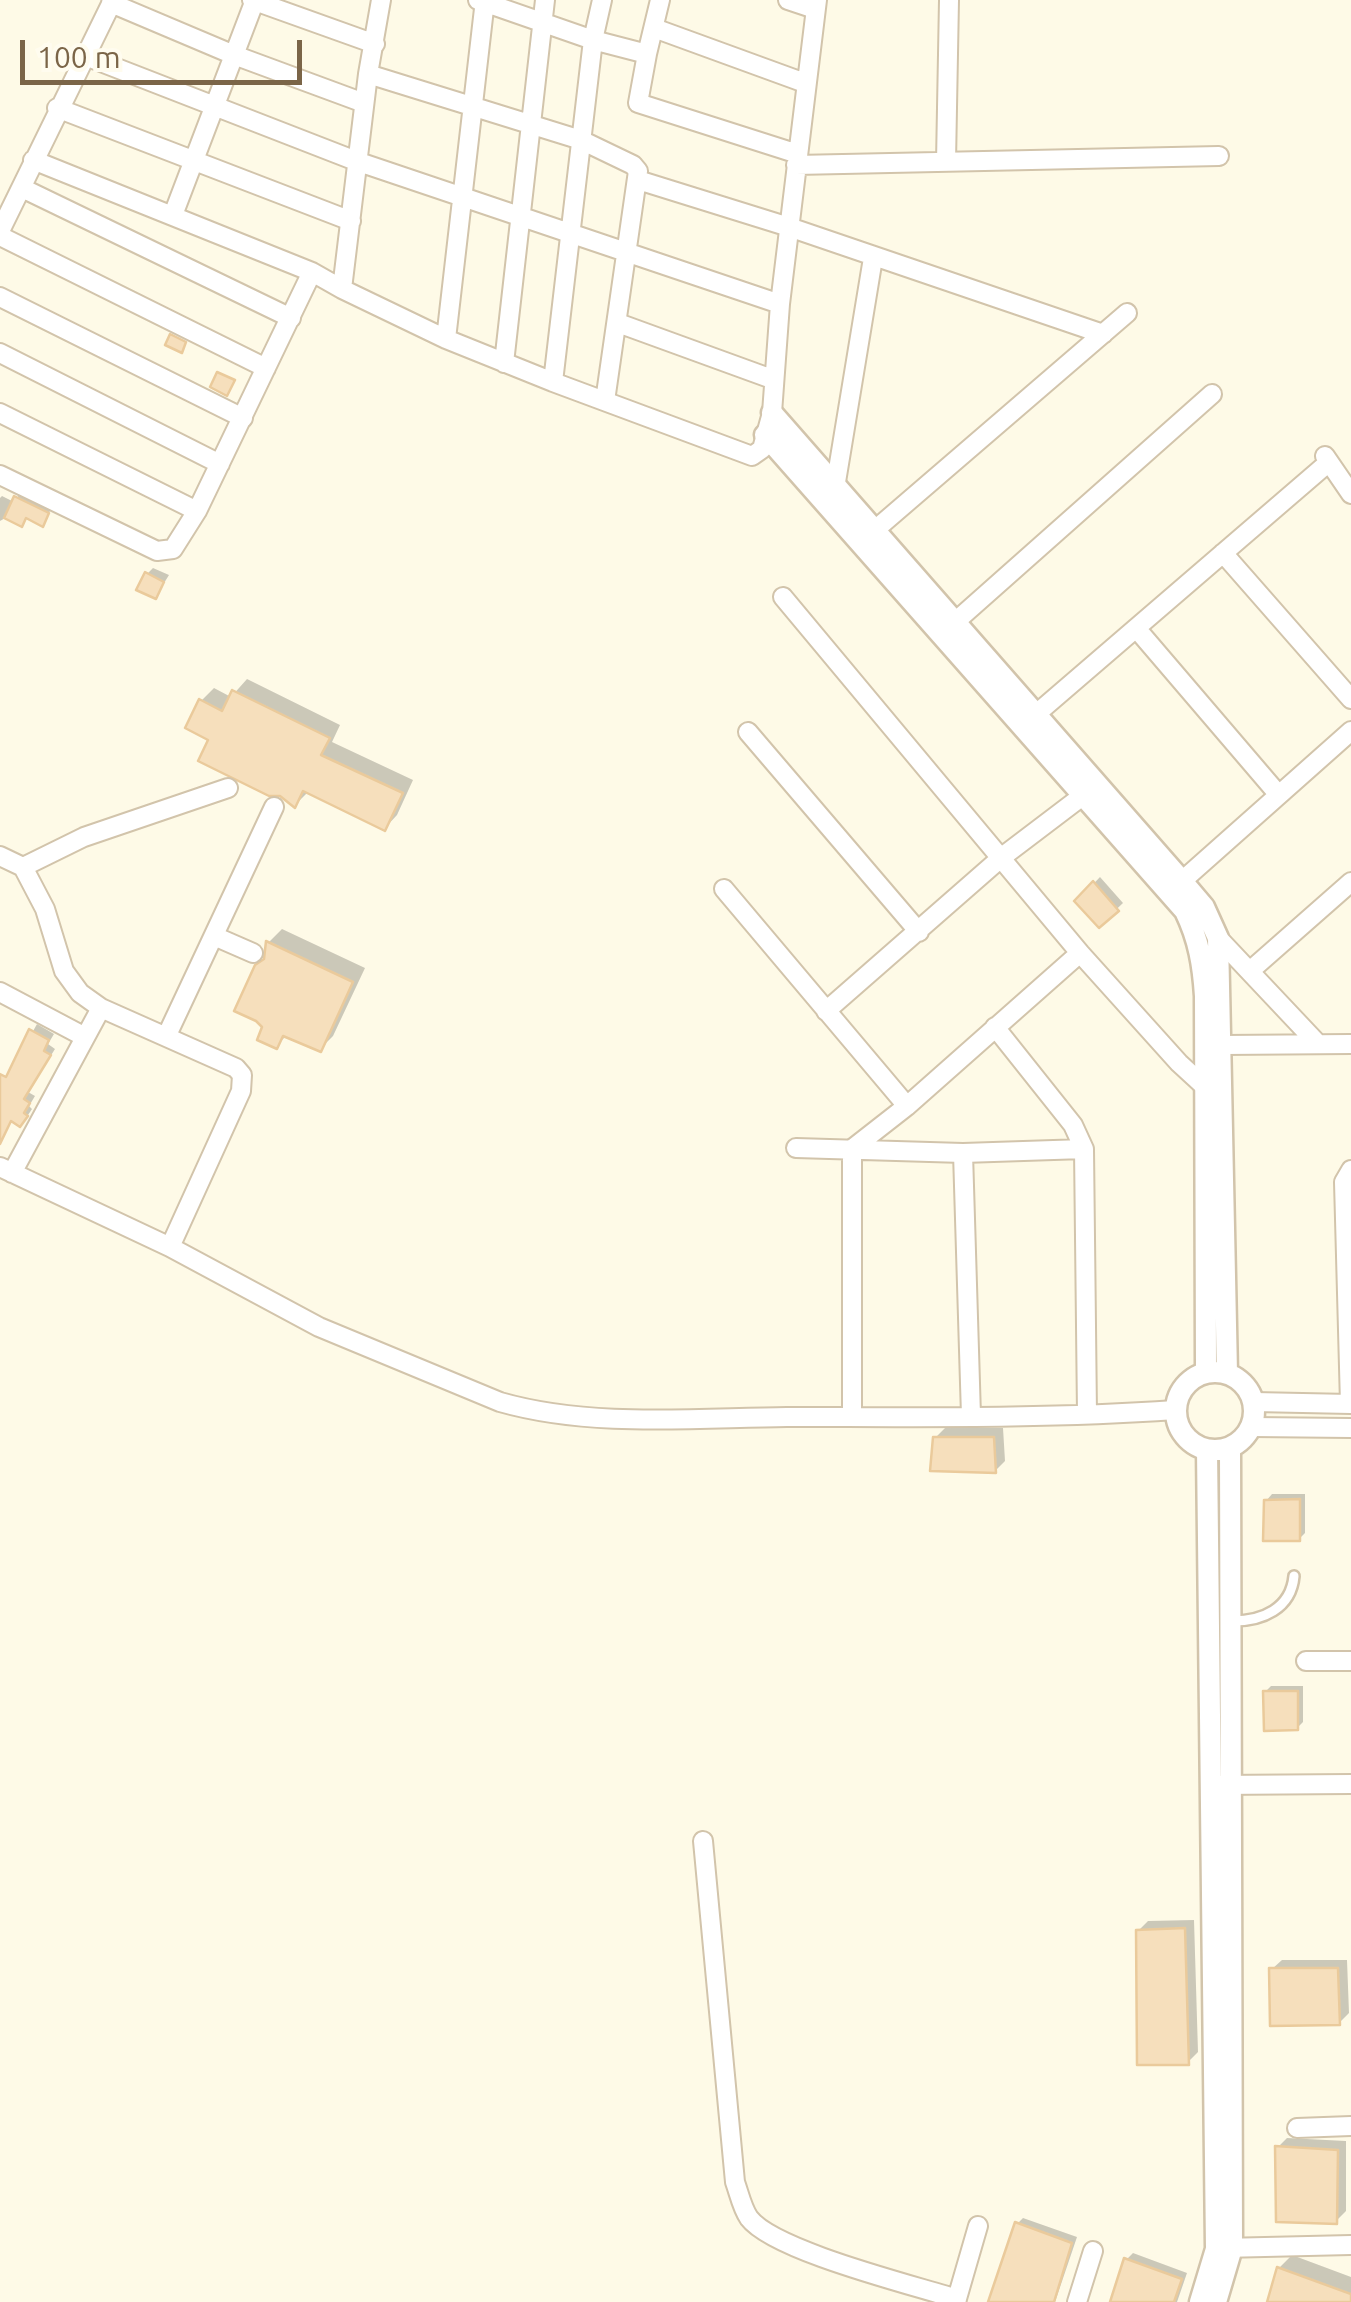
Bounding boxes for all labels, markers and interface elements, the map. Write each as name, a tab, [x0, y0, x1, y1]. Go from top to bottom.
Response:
scale bar	[25, 20, 308, 82]
text: 100 m	[37, 40, 121, 74]

